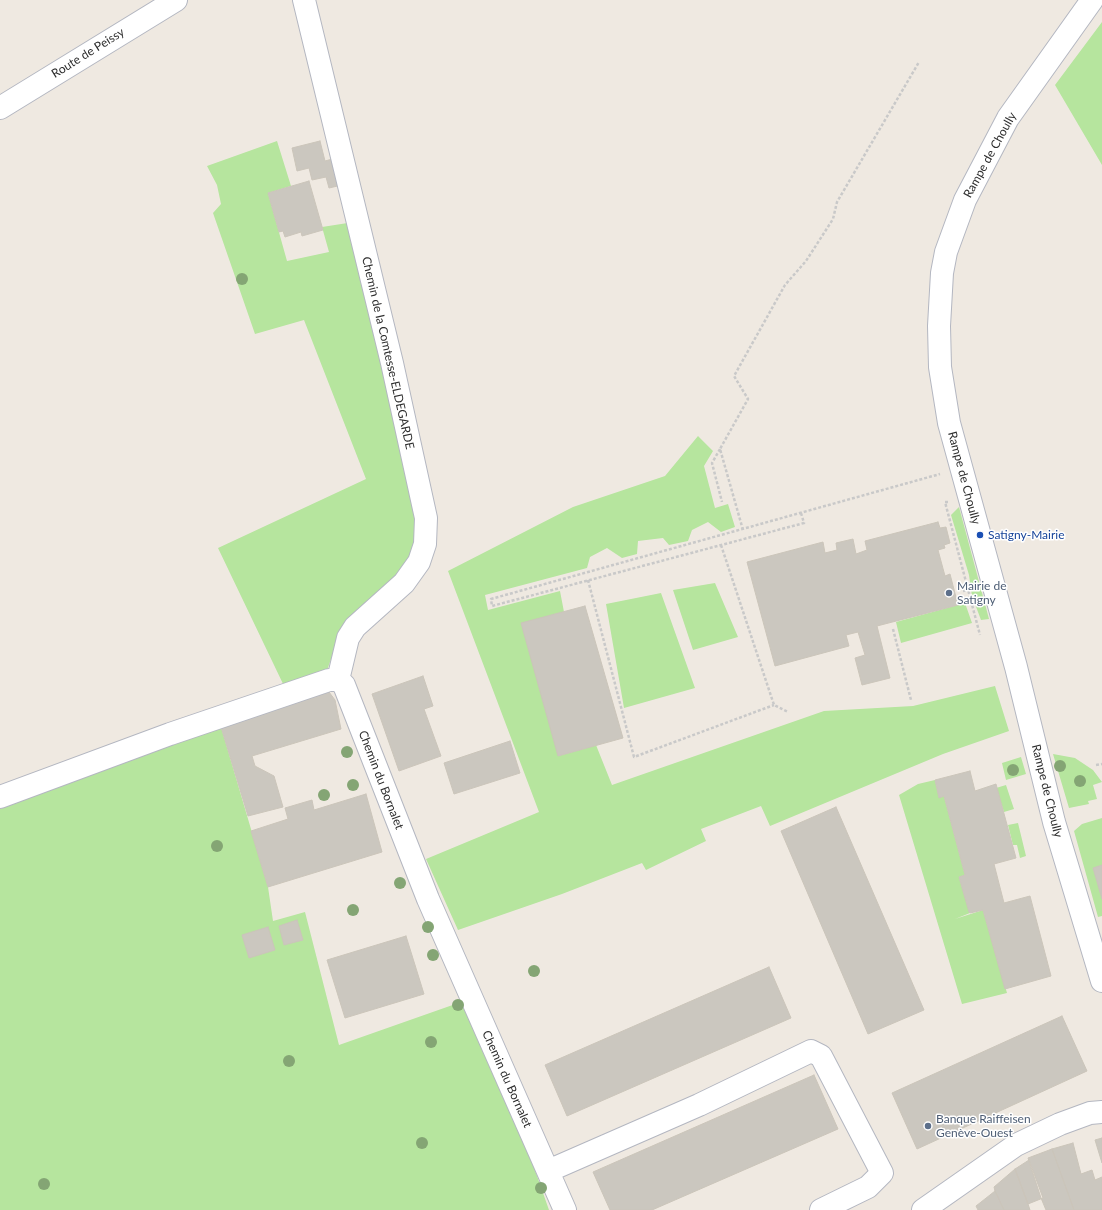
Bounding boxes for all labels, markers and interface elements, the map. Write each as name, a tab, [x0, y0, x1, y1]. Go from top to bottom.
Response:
street label: Route de Peissy	[49, 25, 127, 81]
street label: Rampe de Choully	[961, 110, 1019, 200]
street label: Chemin de la Comtesse-ELDEGARDE	[359, 255, 417, 451]
street label: Rampe de Choully	[945, 430, 983, 526]
place label: Satigny-Mairie	[988, 528, 1065, 542]
marker: Satigny-Mairie	[975, 530, 985, 540]
place label: Mairie de Satigny	[957, 579, 1007, 607]
marker: Mairie de Satigny	[944, 588, 954, 598]
street label: Chemin du Bornalet	[355, 728, 407, 832]
street label: Rampe de Choully	[1028, 743, 1066, 839]
street label: Chemin du Bornalet	[479, 1028, 535, 1130]
place label: Banque Raiffeisen Genève-Ouest	[936, 1112, 1031, 1140]
marker: Banque Raiffeisen Genève-Ouest	[923, 1121, 933, 1131]

